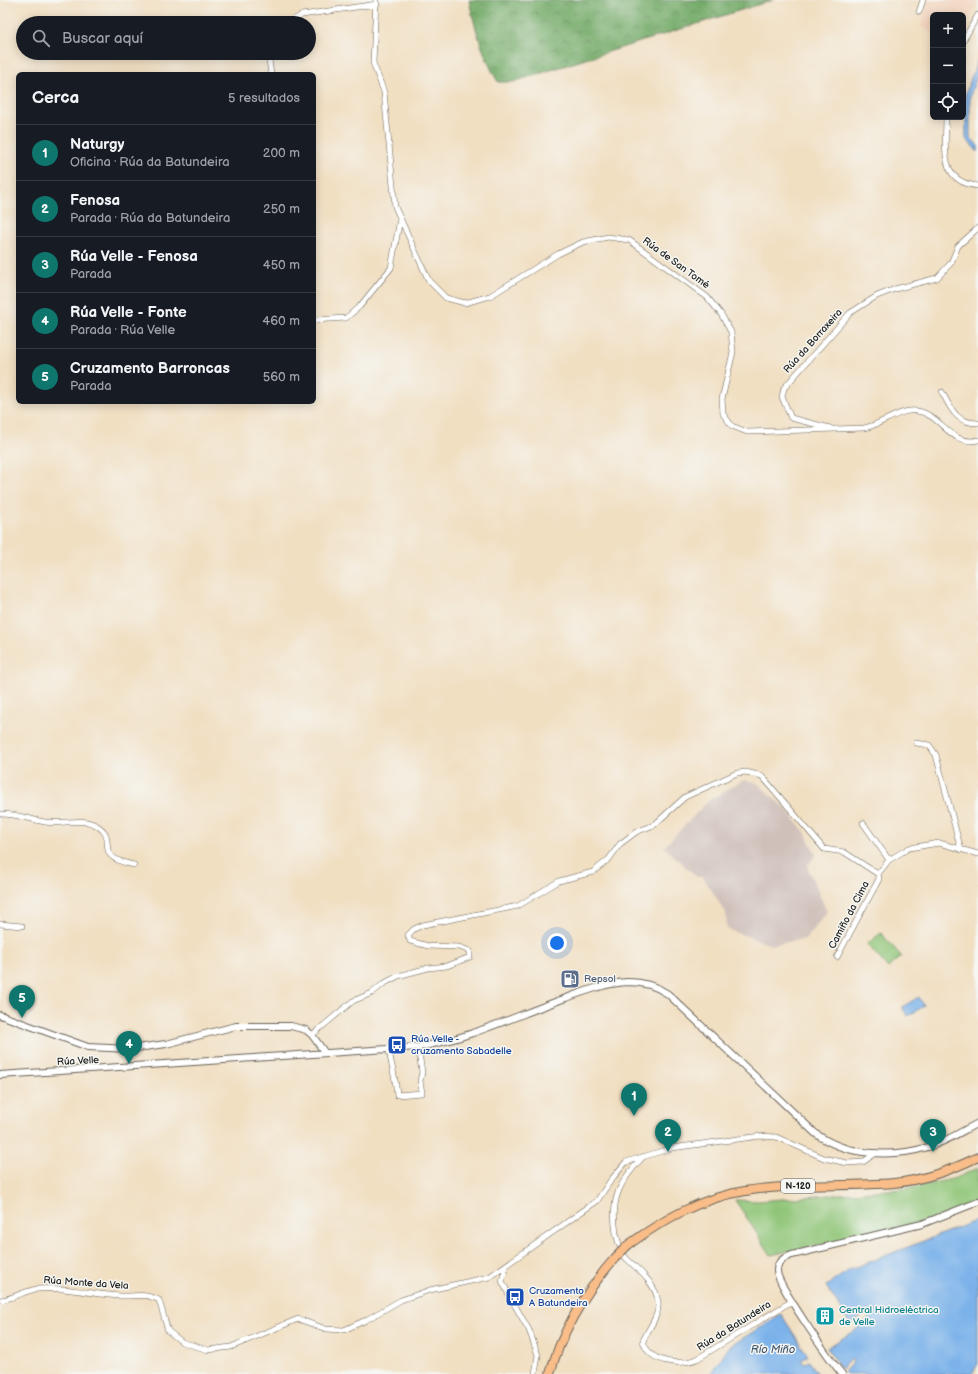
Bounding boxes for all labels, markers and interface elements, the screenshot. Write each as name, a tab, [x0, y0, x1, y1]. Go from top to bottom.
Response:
map controls	[930, 12, 966, 120]
button: +	[930, 12, 966, 48]
search box	[16, 16, 316, 60]
icon: search	[30, 27, 52, 49]
text: Buscar aquí	[62, 29, 143, 48]
button: −	[930, 48, 966, 84]
button: locate	[930, 84, 966, 120]
text: Cerca	[32, 88, 79, 108]
text: 5 resultados	[228, 90, 300, 106]
text: Naturgy	[70, 135, 124, 154]
text: 1	[42, 145, 48, 161]
text: 200 m	[263, 145, 300, 161]
text: Oficina · Rúa da Batundeira	[70, 154, 230, 170]
text: Fenosa	[70, 191, 120, 210]
text: 2	[41, 201, 49, 217]
text: 250 m	[263, 201, 300, 217]
text: Parada · Rúa da Batundeira	[70, 210, 230, 226]
street label: Rúa de San Tomé	[640, 235, 712, 291]
text: Rúa Velle - Fenosa	[70, 247, 198, 266]
text: 3	[41, 257, 49, 273]
text: 450 m	[263, 257, 300, 273]
text: Parada	[70, 266, 112, 282]
text: Rúa Velle - Fonte	[70, 303, 187, 322]
street label: Rúa da Borraxeira	[781, 306, 845, 375]
text: 4	[41, 313, 49, 329]
text: 460 m	[262, 313, 300, 329]
text: Parada · Rúa Velle	[70, 322, 175, 338]
text: Cruzamento Barroncas	[70, 359, 230, 378]
text: 5	[41, 369, 49, 385]
text: 560 m	[263, 369, 300, 385]
text: Parada	[70, 378, 112, 394]
street label: Camiño da Cima	[826, 879, 872, 951]
your location	[547, 933, 567, 953]
fuel station icon: Repsol	[559, 968, 581, 990]
place label: Repsol	[584, 973, 616, 985]
pin: 5	[9, 985, 35, 1018]
pin: 4	[116, 1031, 142, 1064]
place label: Rúa Velle - cruzamento Sabadelle	[411, 1033, 512, 1057]
bus stop icon: Rúa Velle - cruzamento Sabadelle	[386, 1034, 408, 1056]
street label: Rúa Velle	[57, 1054, 100, 1068]
pin: 1	[621, 1083, 647, 1116]
pin: 2	[655, 1119, 681, 1152]
pin: 3	[920, 1119, 946, 1152]
road number: N-120	[781, 1179, 815, 1193]
street label: Rúa Monte da Vela	[43, 1274, 129, 1292]
place label: Cruzamento A Batundeira	[529, 1285, 588, 1309]
bus stop icon: Cruzamento A Batundeira	[504, 1286, 526, 1308]
street label: Rúa da Batundeira	[695, 1298, 773, 1354]
place label: Central Hidroeléctrica de Velle	[839, 1304, 939, 1328]
building icon: Central Hidroeléctrica de Velle	[814, 1305, 836, 1327]
water label: Río Miño	[751, 1343, 796, 1356]

